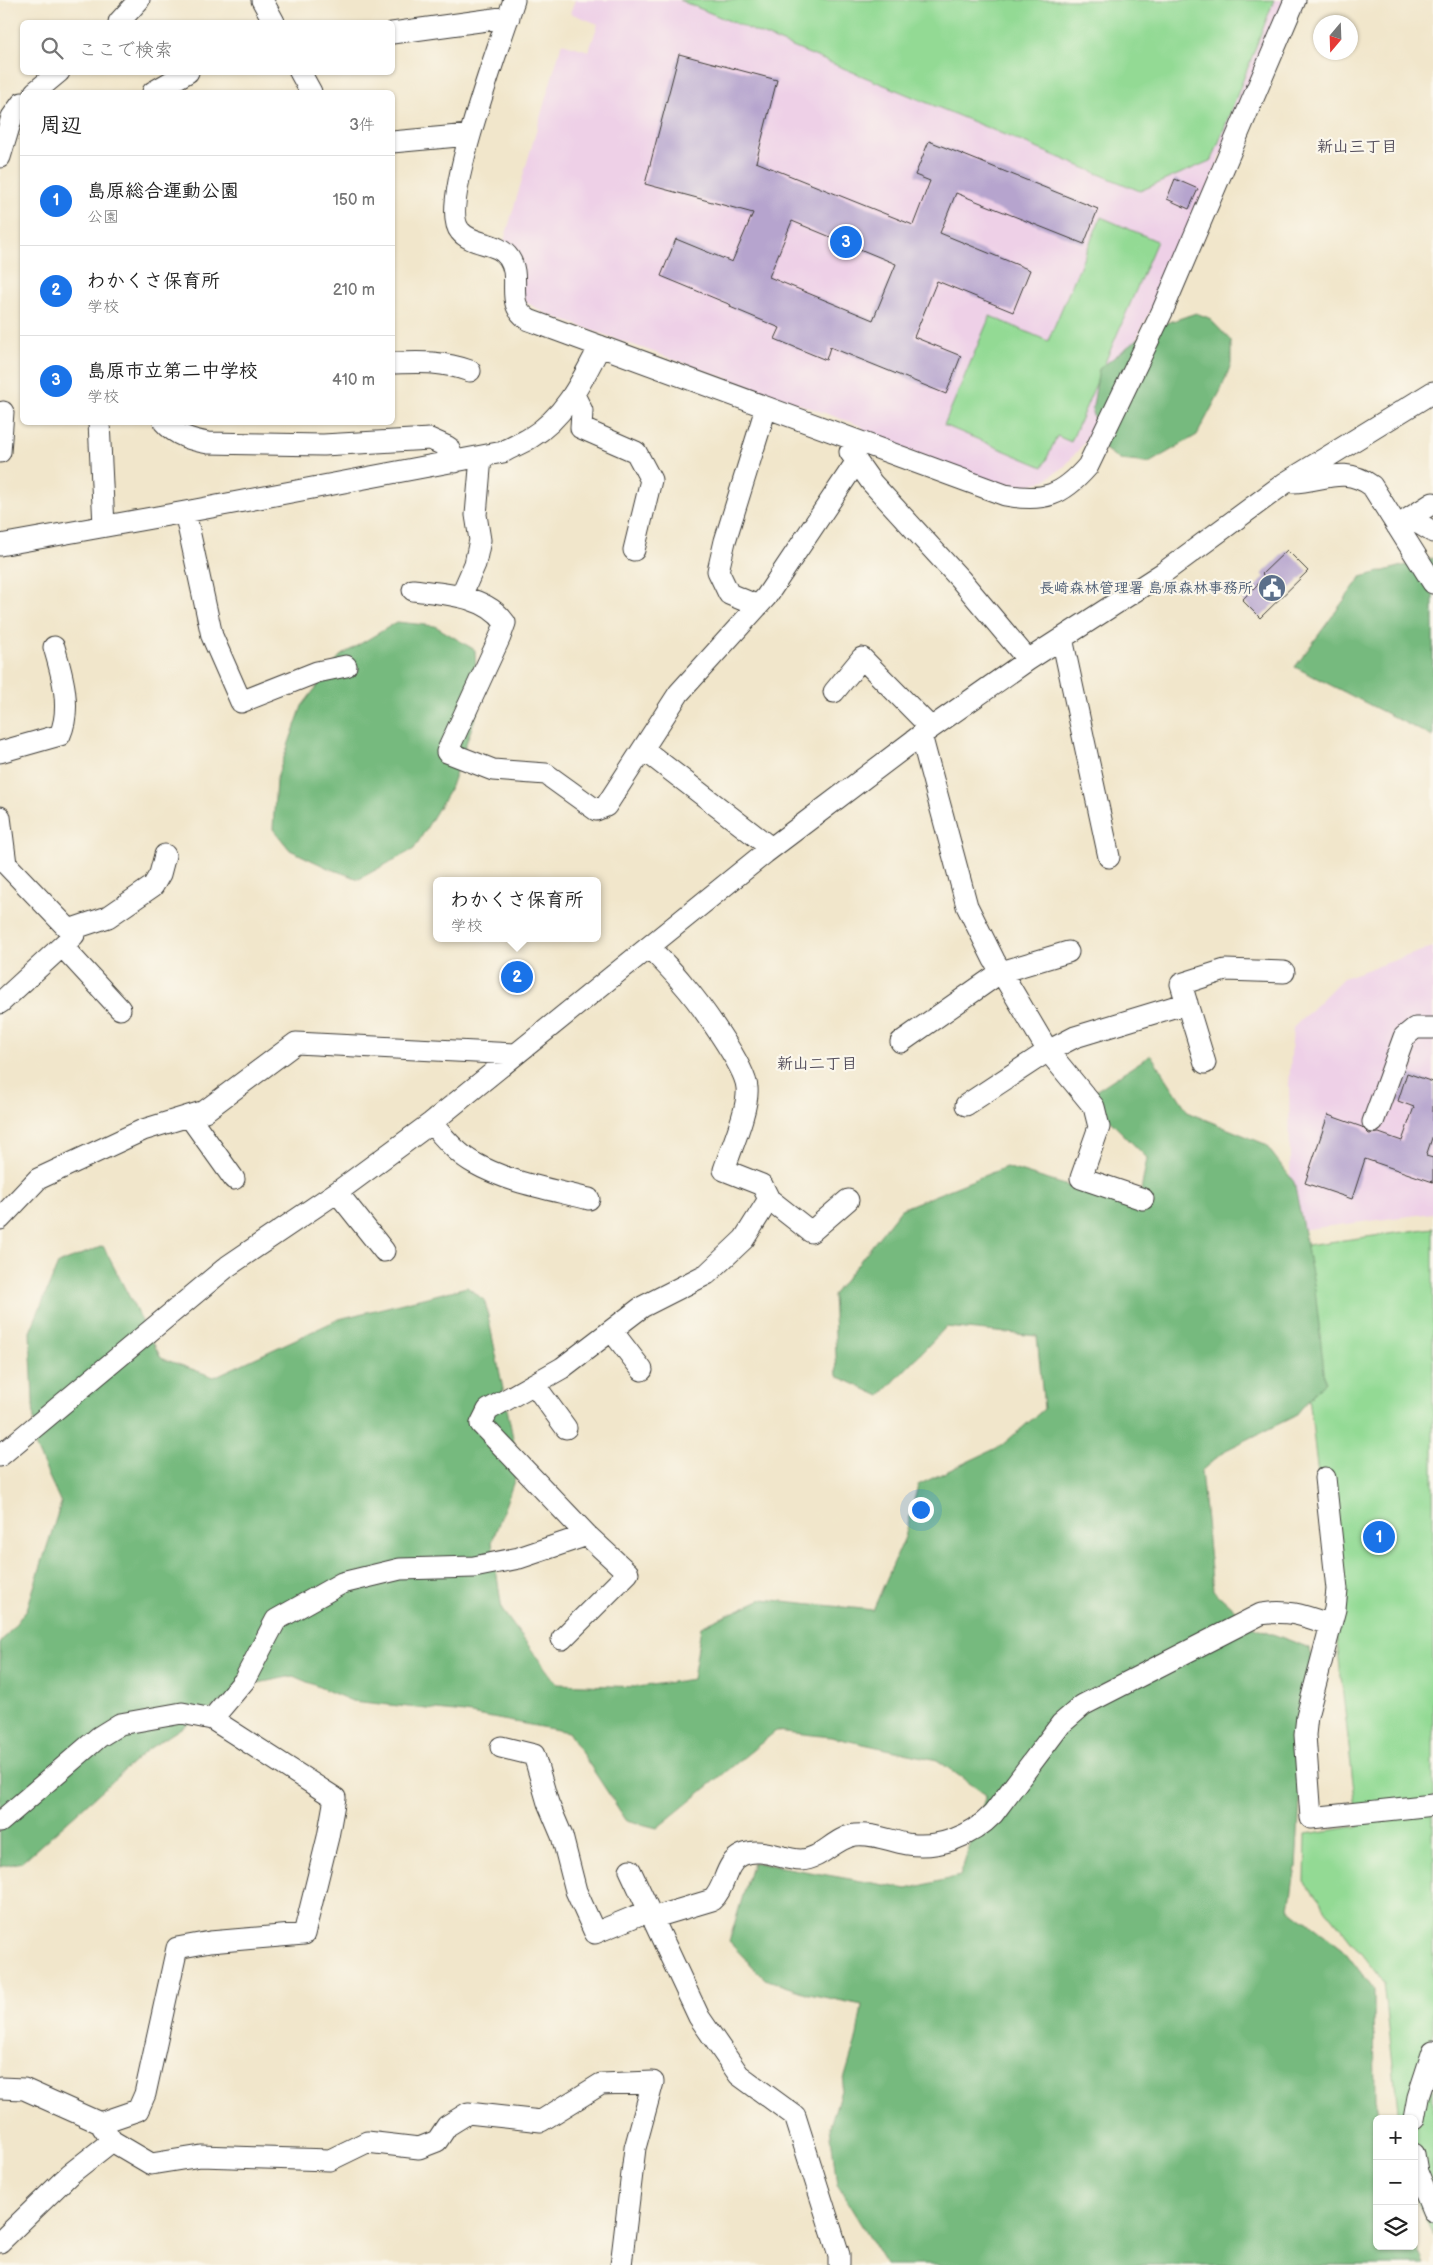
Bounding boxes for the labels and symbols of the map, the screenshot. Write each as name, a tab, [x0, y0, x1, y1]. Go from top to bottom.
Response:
north arrow	[1313, 15, 1358, 60]
district label: 新山三丁目	[1317, 138, 1397, 157]
pin: 3	[830, 223, 862, 261]
public building icon: 長崎森林管理署 島原森林事務所	[1257, 573, 1287, 603]
place label: 長崎森林管理署 島原森林事務所	[1039, 579, 1253, 598]
pin: 2	[501, 958, 533, 996]
district label: 新山二丁目	[777, 1055, 857, 1074]
your location	[908, 1497, 934, 1523]
pin: 1	[1363, 1518, 1395, 1556]

